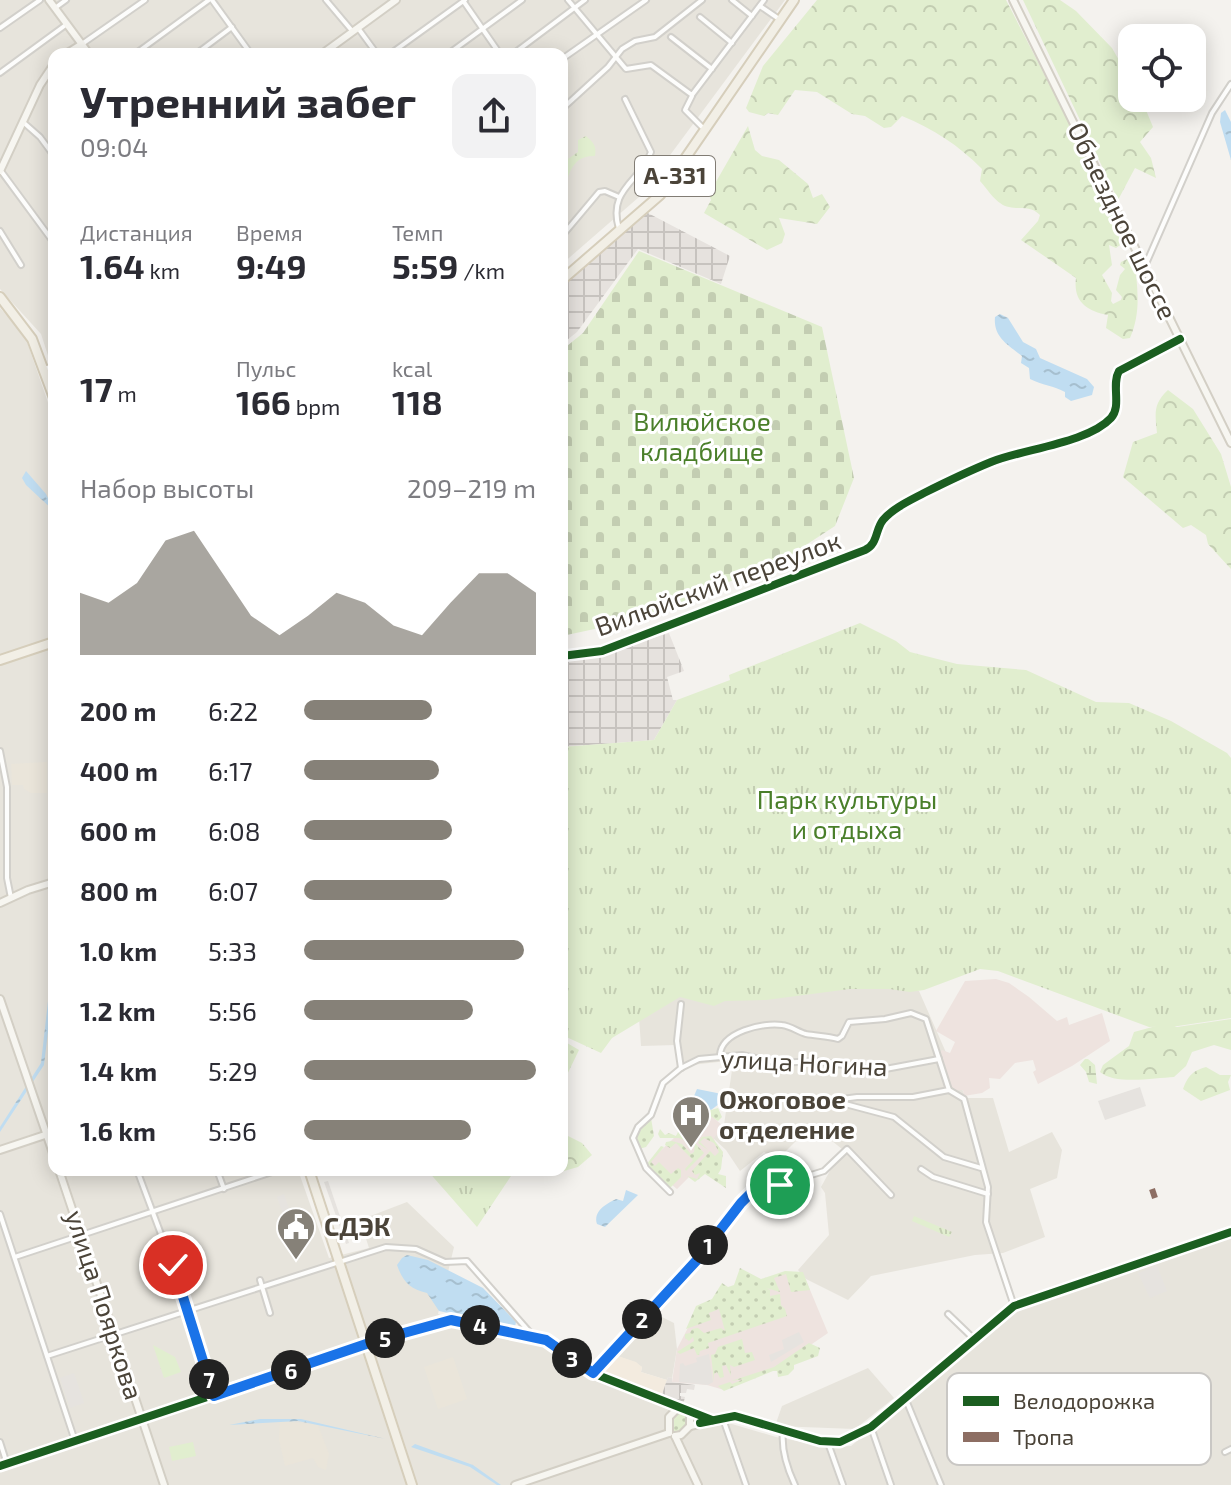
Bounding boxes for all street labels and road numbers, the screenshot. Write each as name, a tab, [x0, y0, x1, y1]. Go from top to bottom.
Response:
street label: Объездное шоссе	[1062, 117, 1185, 324]
road number: А-331	[635, 156, 715, 196]
street label: Вилюйский переулок	[590, 524, 845, 642]
street label: улица Ногина	[720, 1042, 888, 1082]
street label: улица Пояркова	[59, 1206, 151, 1403]

